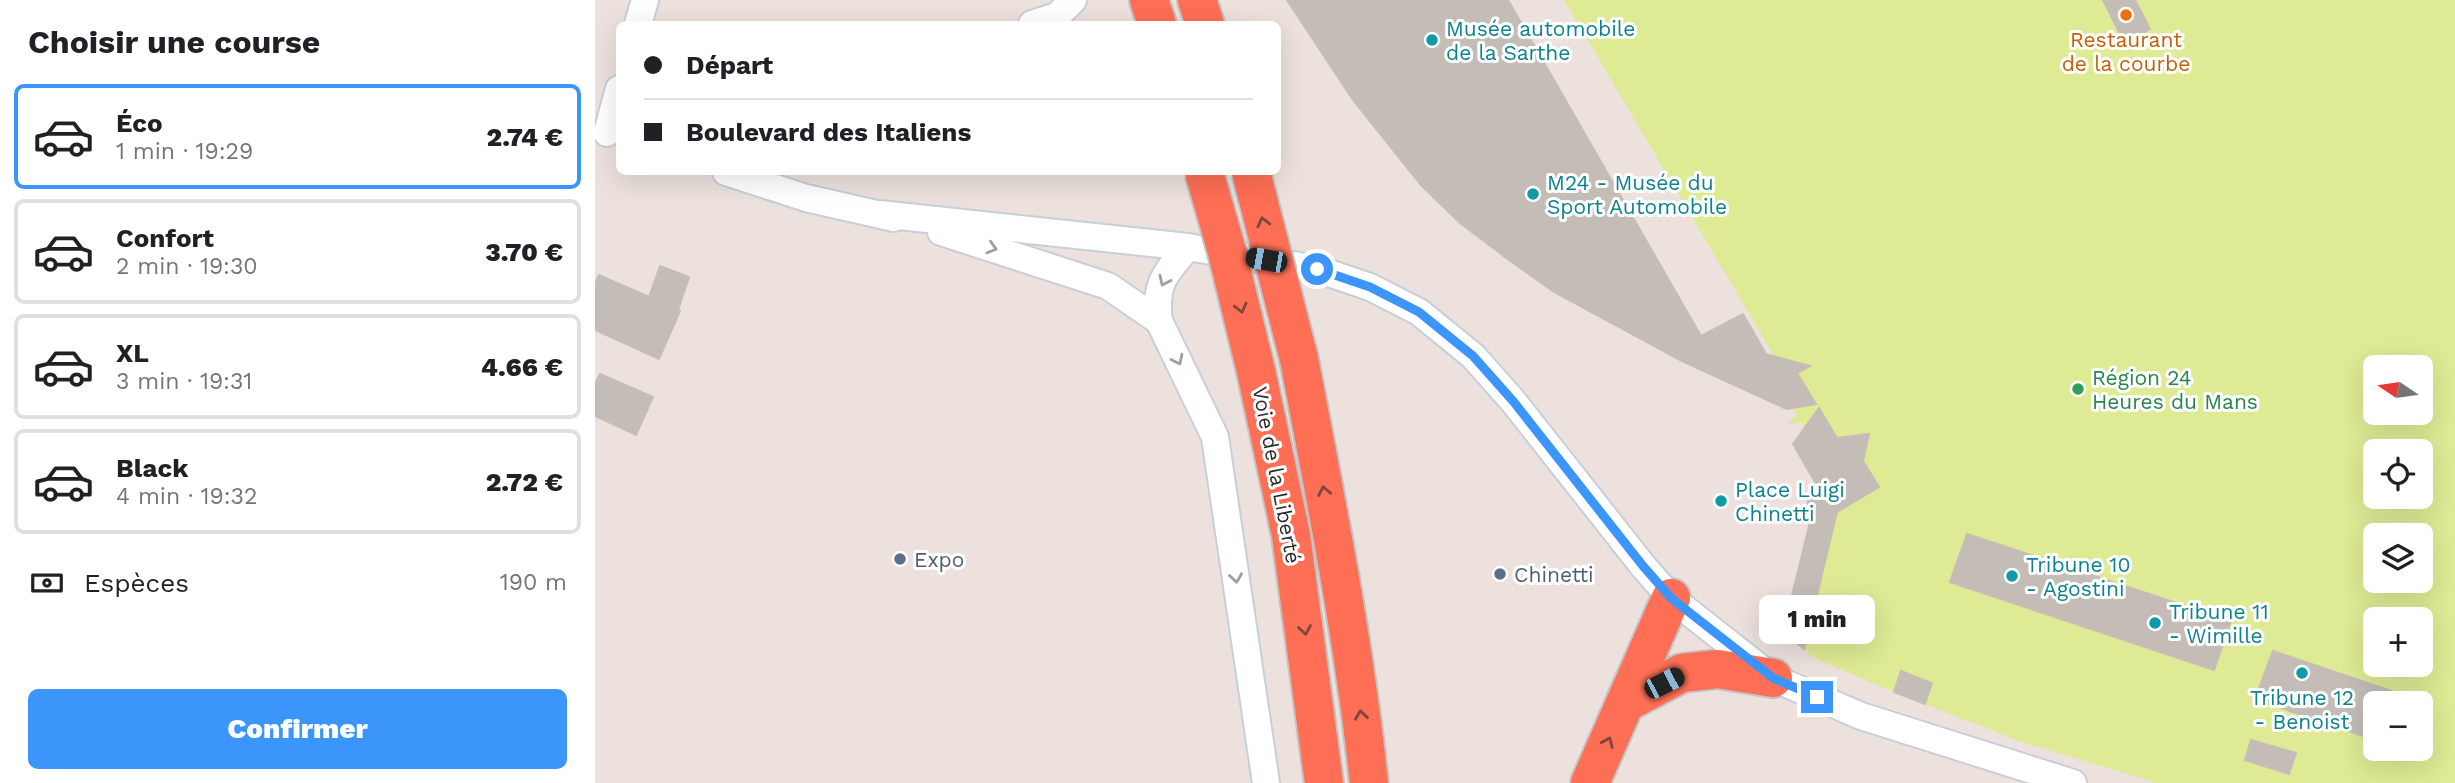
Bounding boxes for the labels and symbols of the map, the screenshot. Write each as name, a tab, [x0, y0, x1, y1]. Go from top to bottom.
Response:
marker: Restaurant de la courbe	[2118, 7, 2134, 23]
place label: Musée automobile de la Sarthe	[1446, 16, 1635, 65]
place label: Restaurant de la courbe	[2062, 27, 2190, 76]
marker: Musée automobile de la Sarthe	[1424, 32, 1440, 48]
place label: M24 - Musée du Sport Automobile	[1547, 170, 1727, 219]
marker: M24 - Musée du Sport Automobile	[1525, 186, 1541, 202]
one-way arrow	[1257, 216, 1272, 228]
one-way arrow	[986, 239, 998, 254]
car	[1244, 246, 1289, 274]
route start	[1301, 253, 1333, 285]
one-way arrow	[1158, 274, 1172, 286]
one-way arrow	[1233, 302, 1247, 314]
one-way arrow	[1170, 353, 1184, 365]
north arrow	[2363, 355, 2433, 425]
place label: Région 24 Heures du Mans	[2092, 365, 2258, 414]
marker: Région 24 Heures du Mans	[2070, 381, 2086, 397]
street label: Voie de la Liberté	[1248, 384, 1306, 566]
place label: Place Luigi Chinetti	[1735, 477, 1845, 526]
one-way arrow	[1318, 485, 1333, 497]
marker: Place Luigi Chinetti	[1713, 493, 1729, 509]
place label: Expo	[914, 547, 964, 572]
marker: Expo	[892, 551, 908, 567]
place label: Tribune 10 - Agostini	[2026, 552, 2131, 601]
place label: Chinetti	[1514, 562, 1594, 587]
marker: Chinetti	[1492, 566, 1508, 582]
marker: Tribune 10 - Agostini	[2004, 568, 2020, 584]
one-way arrow	[1228, 572, 1243, 583]
callout: 1 min	[1759, 596, 1875, 644]
place label: Tribune 11 - Wimille	[2169, 599, 2269, 648]
marker: Tribune 11 - Wimille	[2147, 615, 2163, 631]
one-way arrow	[1297, 625, 1312, 636]
car	[1641, 664, 1688, 702]
marker: Tribune 12 - Benoist	[2294, 665, 2310, 681]
route end	[1801, 681, 1833, 713]
place label: Tribune 12 - Benoist	[2250, 685, 2354, 734]
one-way arrow	[1354, 709, 1369, 721]
one-way arrow	[1600, 737, 1614, 750]

